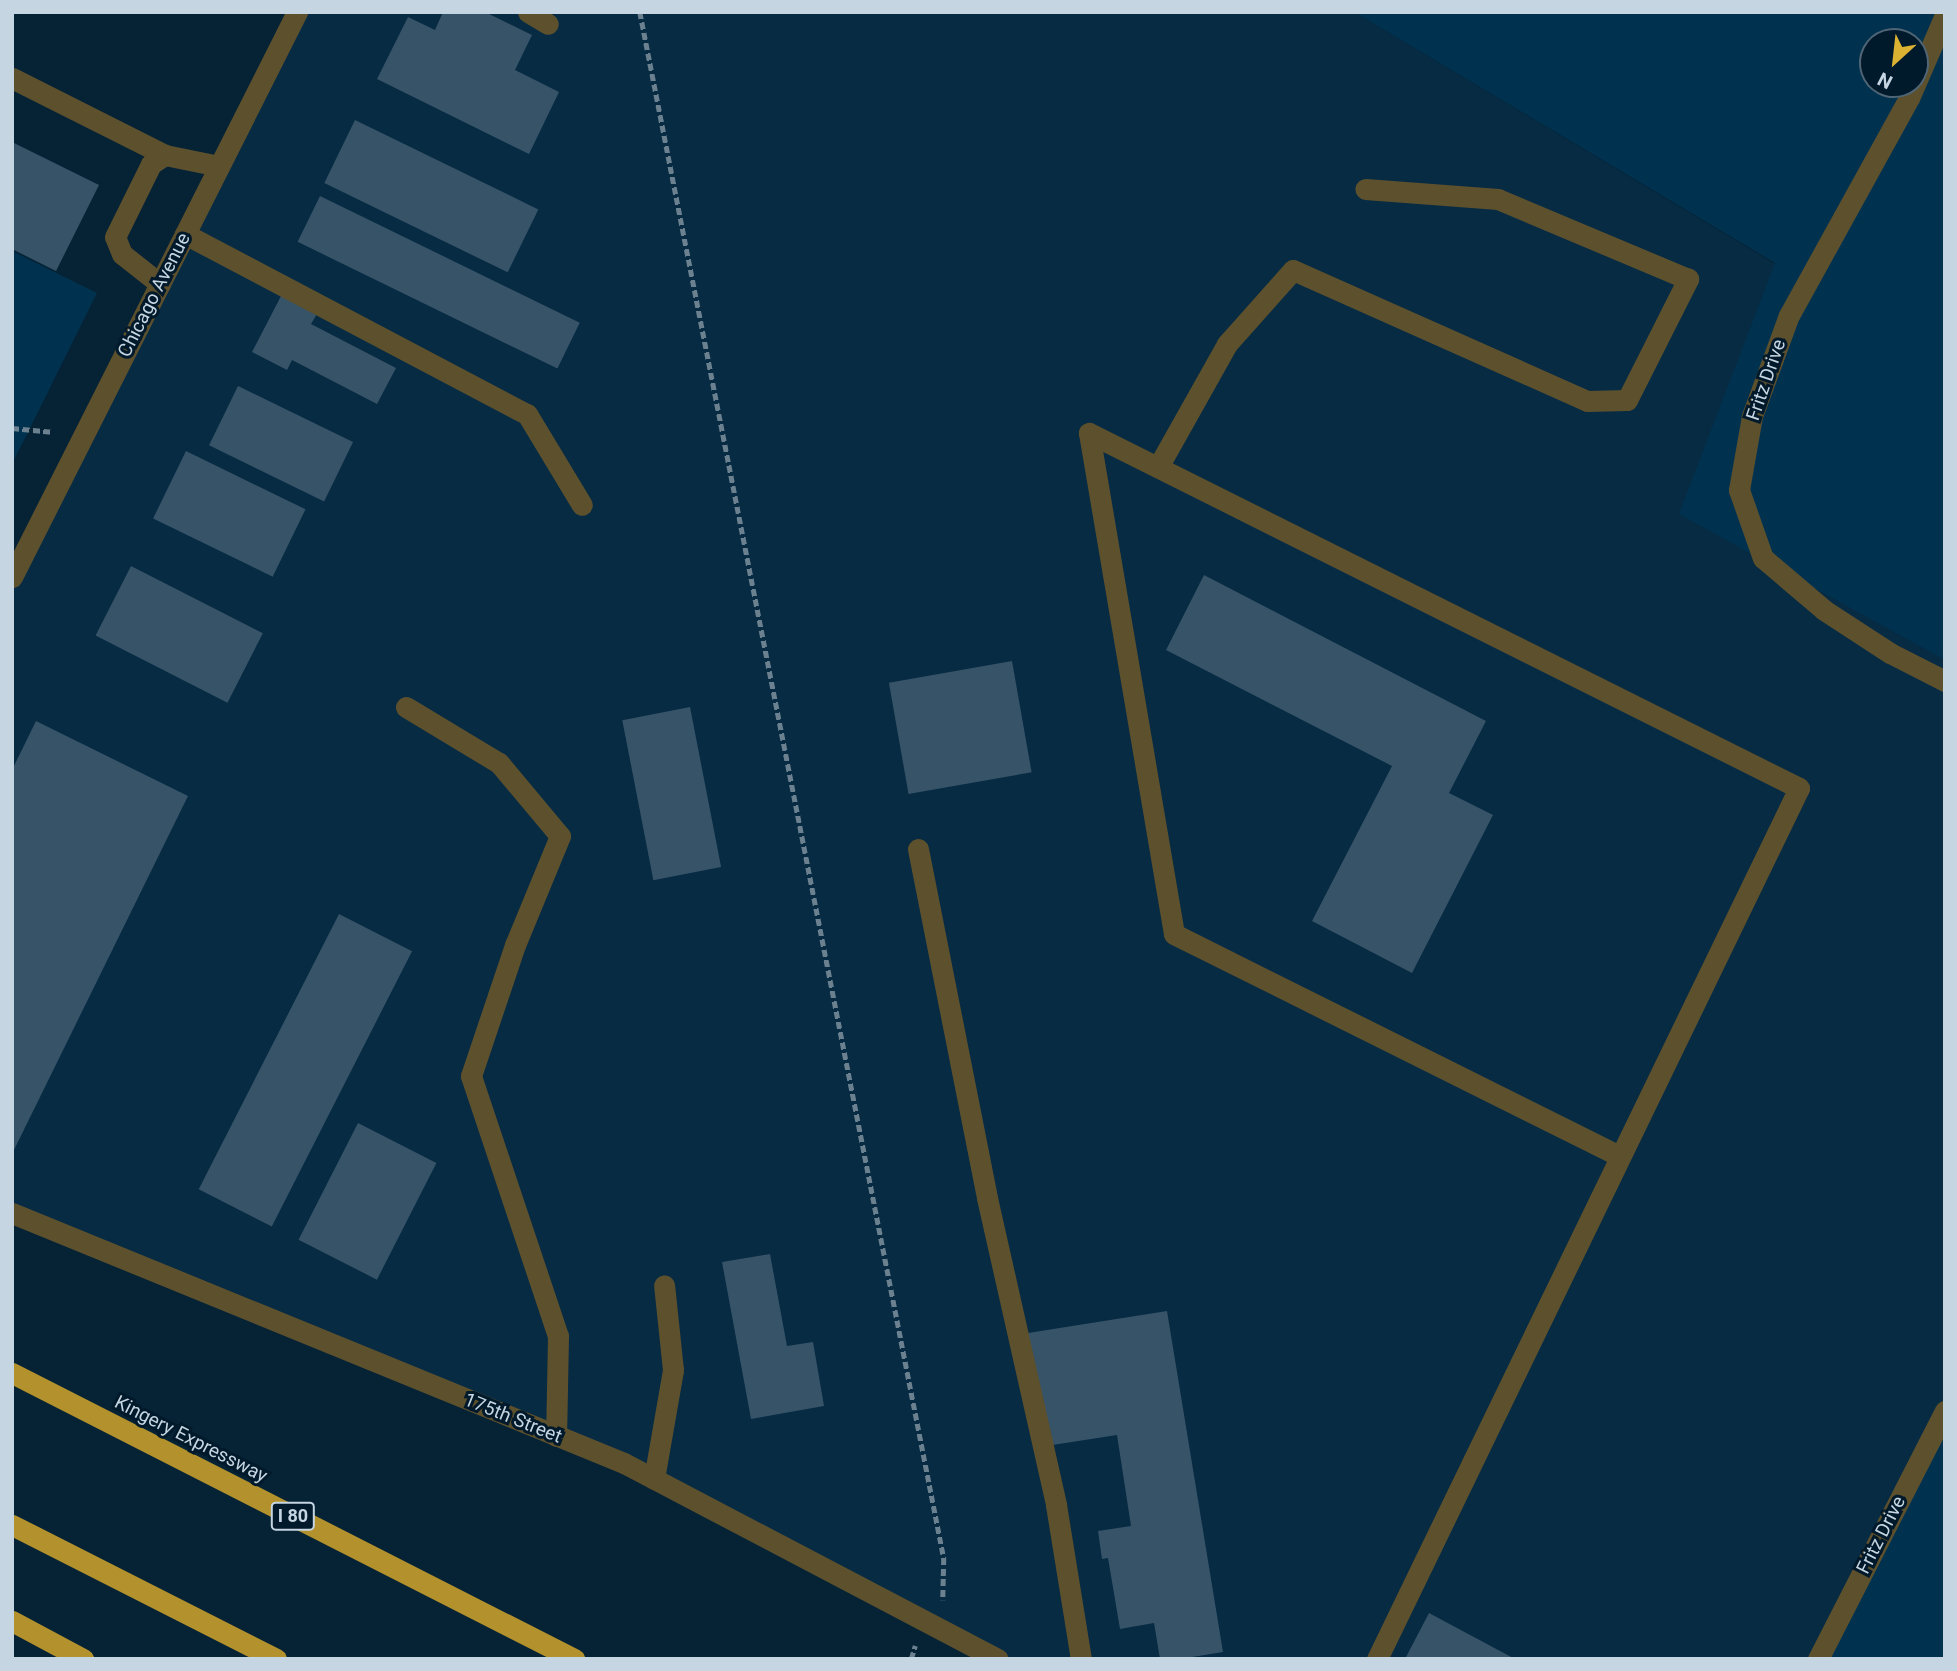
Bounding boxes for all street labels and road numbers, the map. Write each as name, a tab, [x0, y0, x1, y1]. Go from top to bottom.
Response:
street label: Chicago Avenue	[113, 229, 195, 361]
street label: Fritz Drive	[1741, 336, 1791, 424]
street label: 175th Street	[461, 1388, 565, 1448]
street label: Kingery Expressway	[111, 1391, 271, 1487]
street label: Fritz Drive	[1852, 1492, 1910, 1578]
road number: I 80	[270, 1502, 316, 1531]

